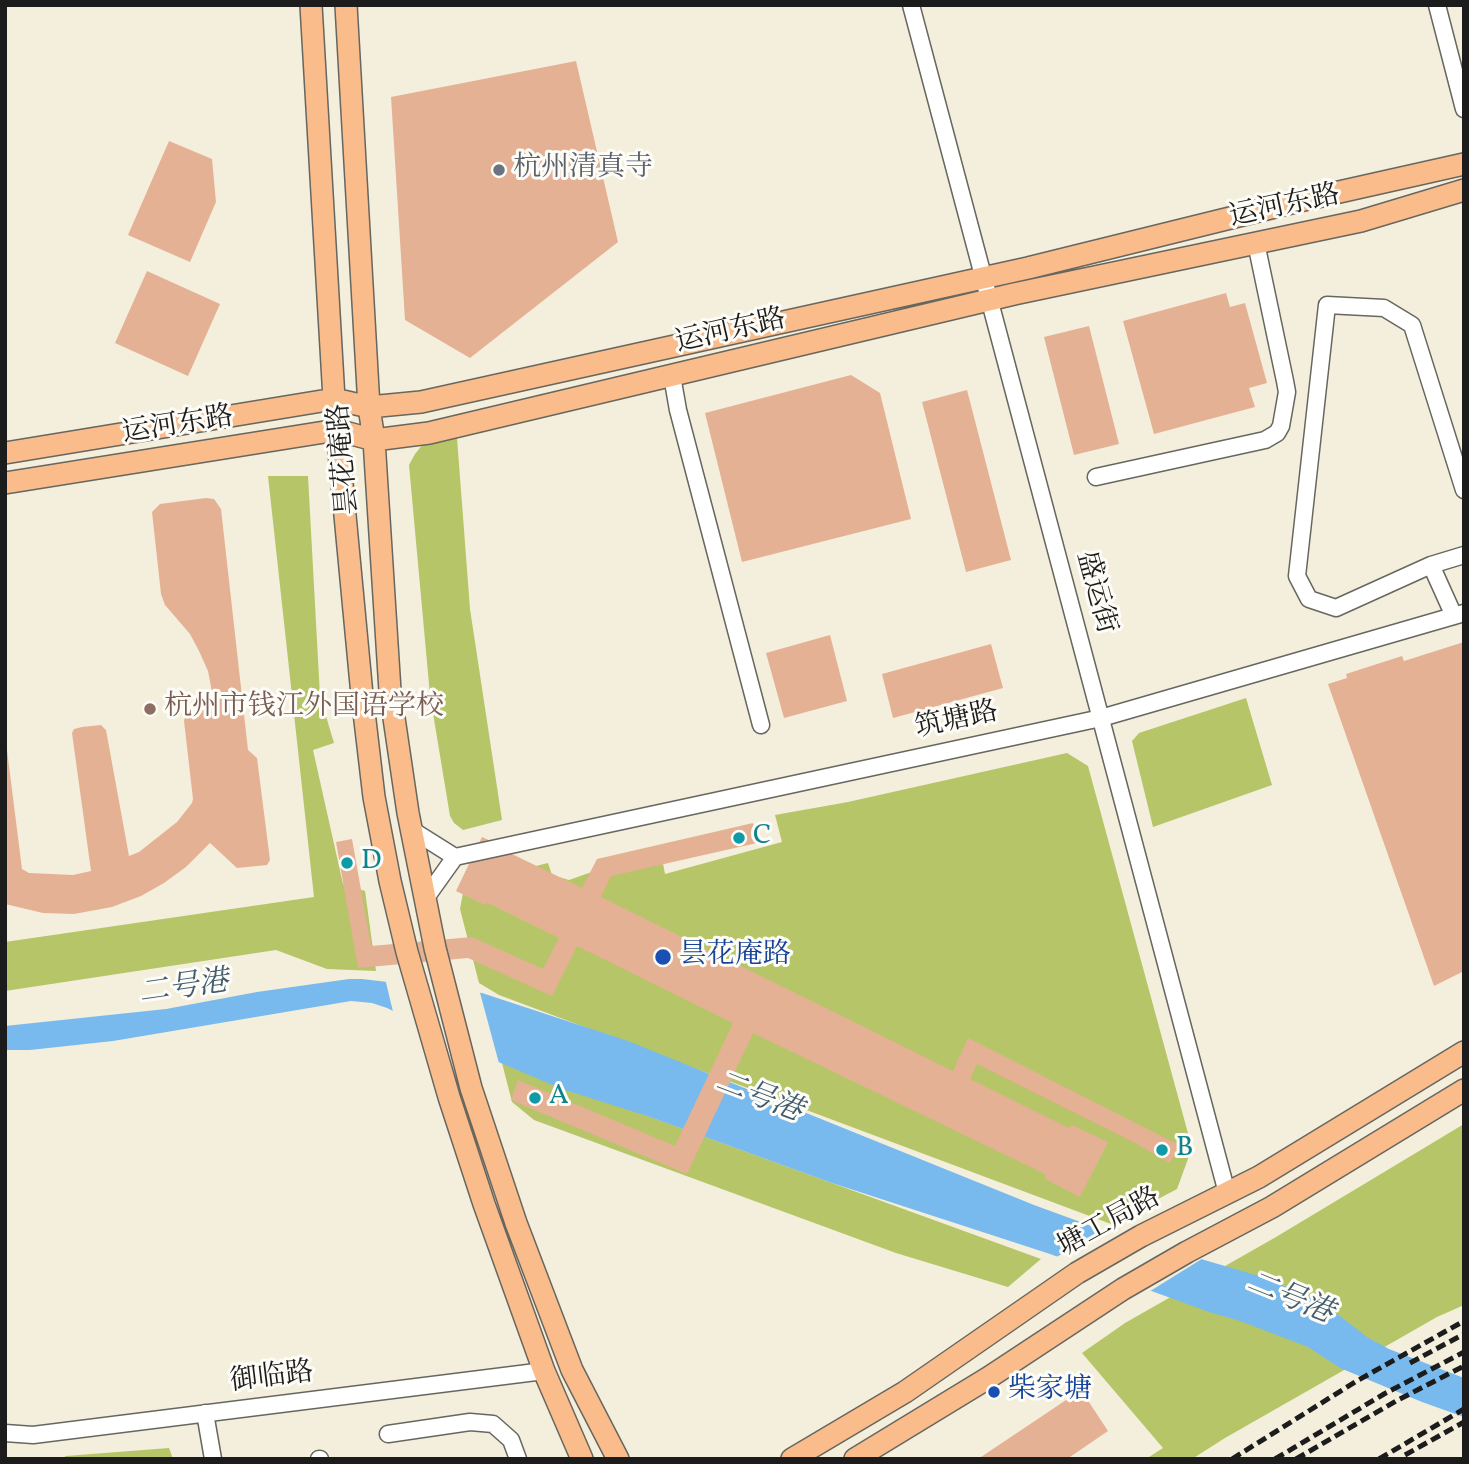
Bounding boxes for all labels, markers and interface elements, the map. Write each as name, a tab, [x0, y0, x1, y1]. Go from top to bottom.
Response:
place label: 杭州清真寺	[513, 153, 653, 187]
marker: 杭州清真寺	[491, 162, 507, 178]
street label: 运河东路	[1227, 180, 1343, 236]
street label: 运河东路	[673, 304, 789, 362]
street label: 运河东路	[120, 402, 236, 452]
street label: 昙花庵路	[324, 402, 368, 516]
street label: 盛运街	[1067, 548, 1121, 638]
place label: 杭州市钱江外国语学校	[164, 692, 444, 726]
street label: 筑塘路	[912, 697, 1002, 747]
marker: 杭州市钱江外国语学校	[142, 701, 158, 717]
place label: C	[753, 821, 771, 855]
marker: C	[731, 830, 747, 846]
place label: D	[361, 846, 381, 880]
marker: D	[339, 855, 355, 871]
place label: 昙花庵路	[679, 940, 791, 974]
marker: 昙花庵路	[653, 947, 673, 967]
water label: 二号港	[137, 966, 231, 1014]
water label: 二号港	[710, 1066, 806, 1132]
place label: A	[549, 1081, 569, 1115]
marker: A	[527, 1090, 543, 1106]
place label: B	[1176, 1133, 1193, 1167]
marker: B	[1154, 1142, 1170, 1158]
street label: 塘工局路	[1053, 1182, 1167, 1266]
water label: 二号港	[1241, 1266, 1337, 1334]
street label: 御临路	[228, 1357, 316, 1401]
place label: 柴家塘	[1008, 1375, 1092, 1409]
marker: 柴家塘	[986, 1384, 1002, 1400]

